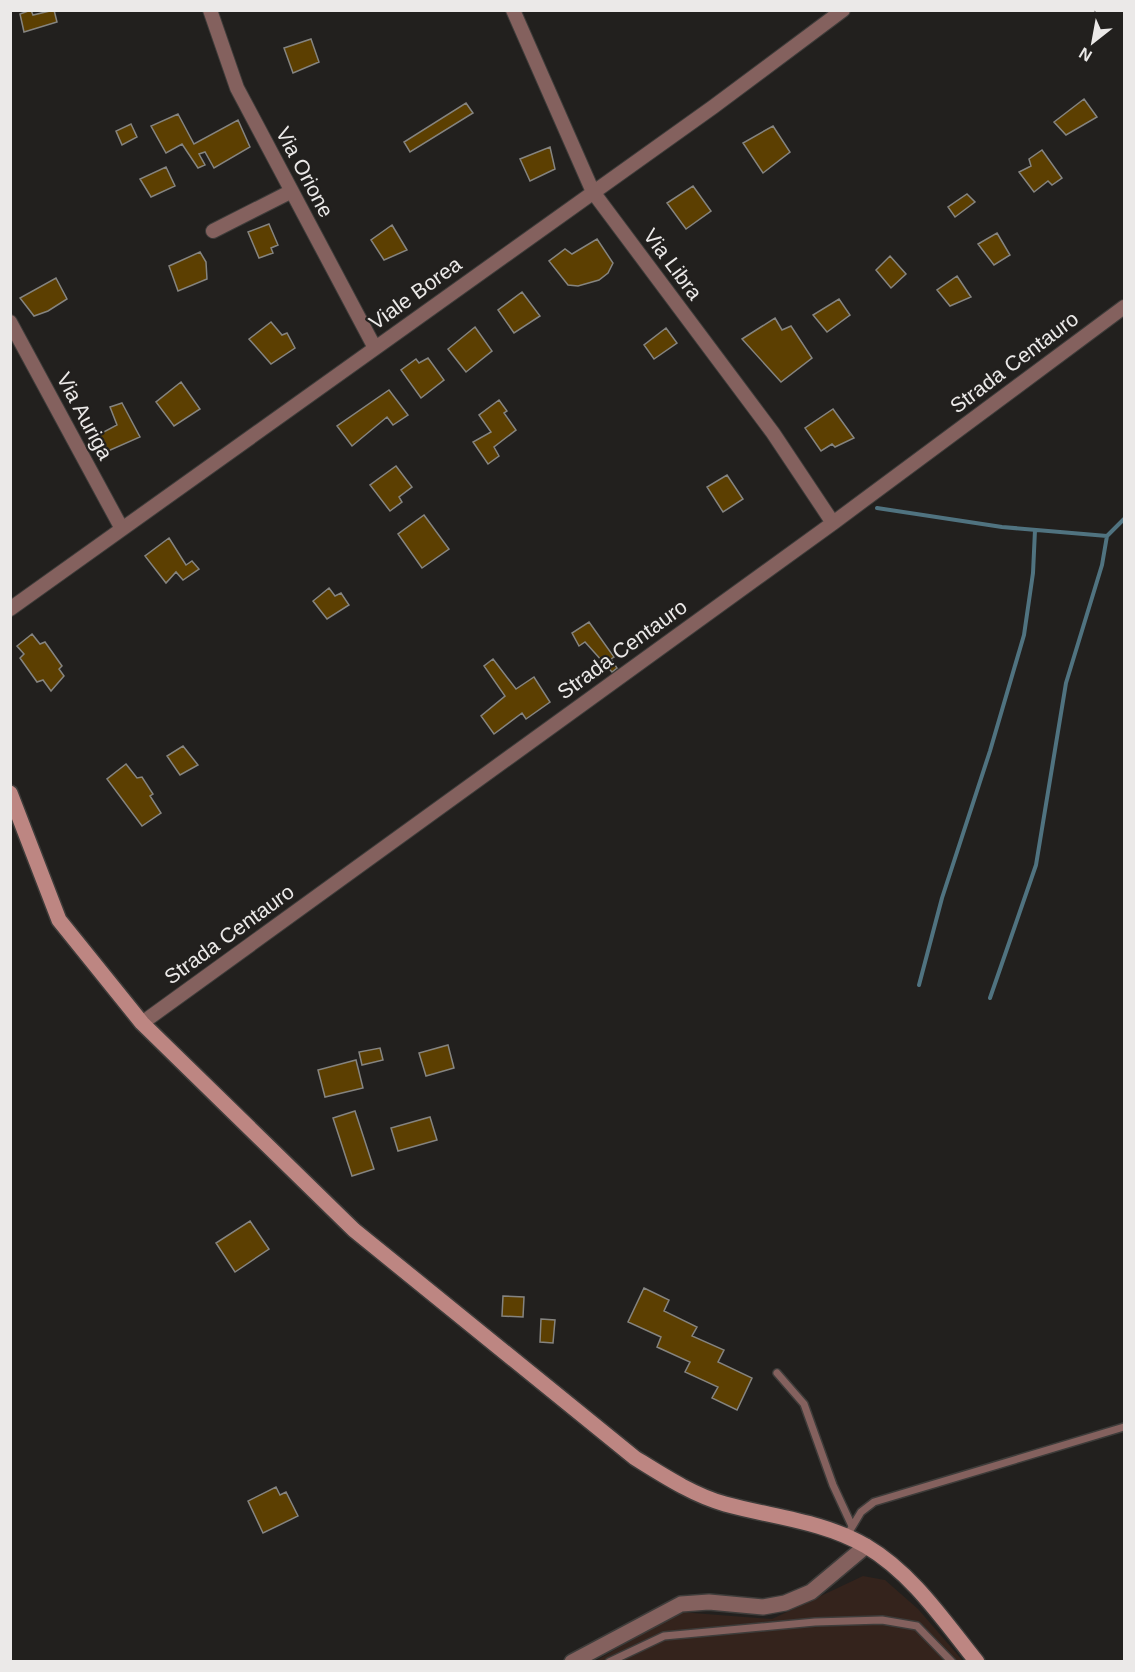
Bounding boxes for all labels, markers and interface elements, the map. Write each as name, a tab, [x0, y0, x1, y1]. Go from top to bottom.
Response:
north arrow	[1063, 12, 1123, 72]
text: N	[1076, 44, 1095, 65]
street label: Via Orione	[272, 123, 338, 221]
street label: Via Libra	[639, 224, 707, 304]
street label: Viale Borea	[364, 252, 466, 334]
street label: Strada Centauro	[946, 306, 1082, 418]
street label: Via Auriga	[52, 369, 118, 464]
street label: Strada Centauro	[553, 594, 691, 704]
street label: Strada Centauro	[160, 879, 298, 989]

